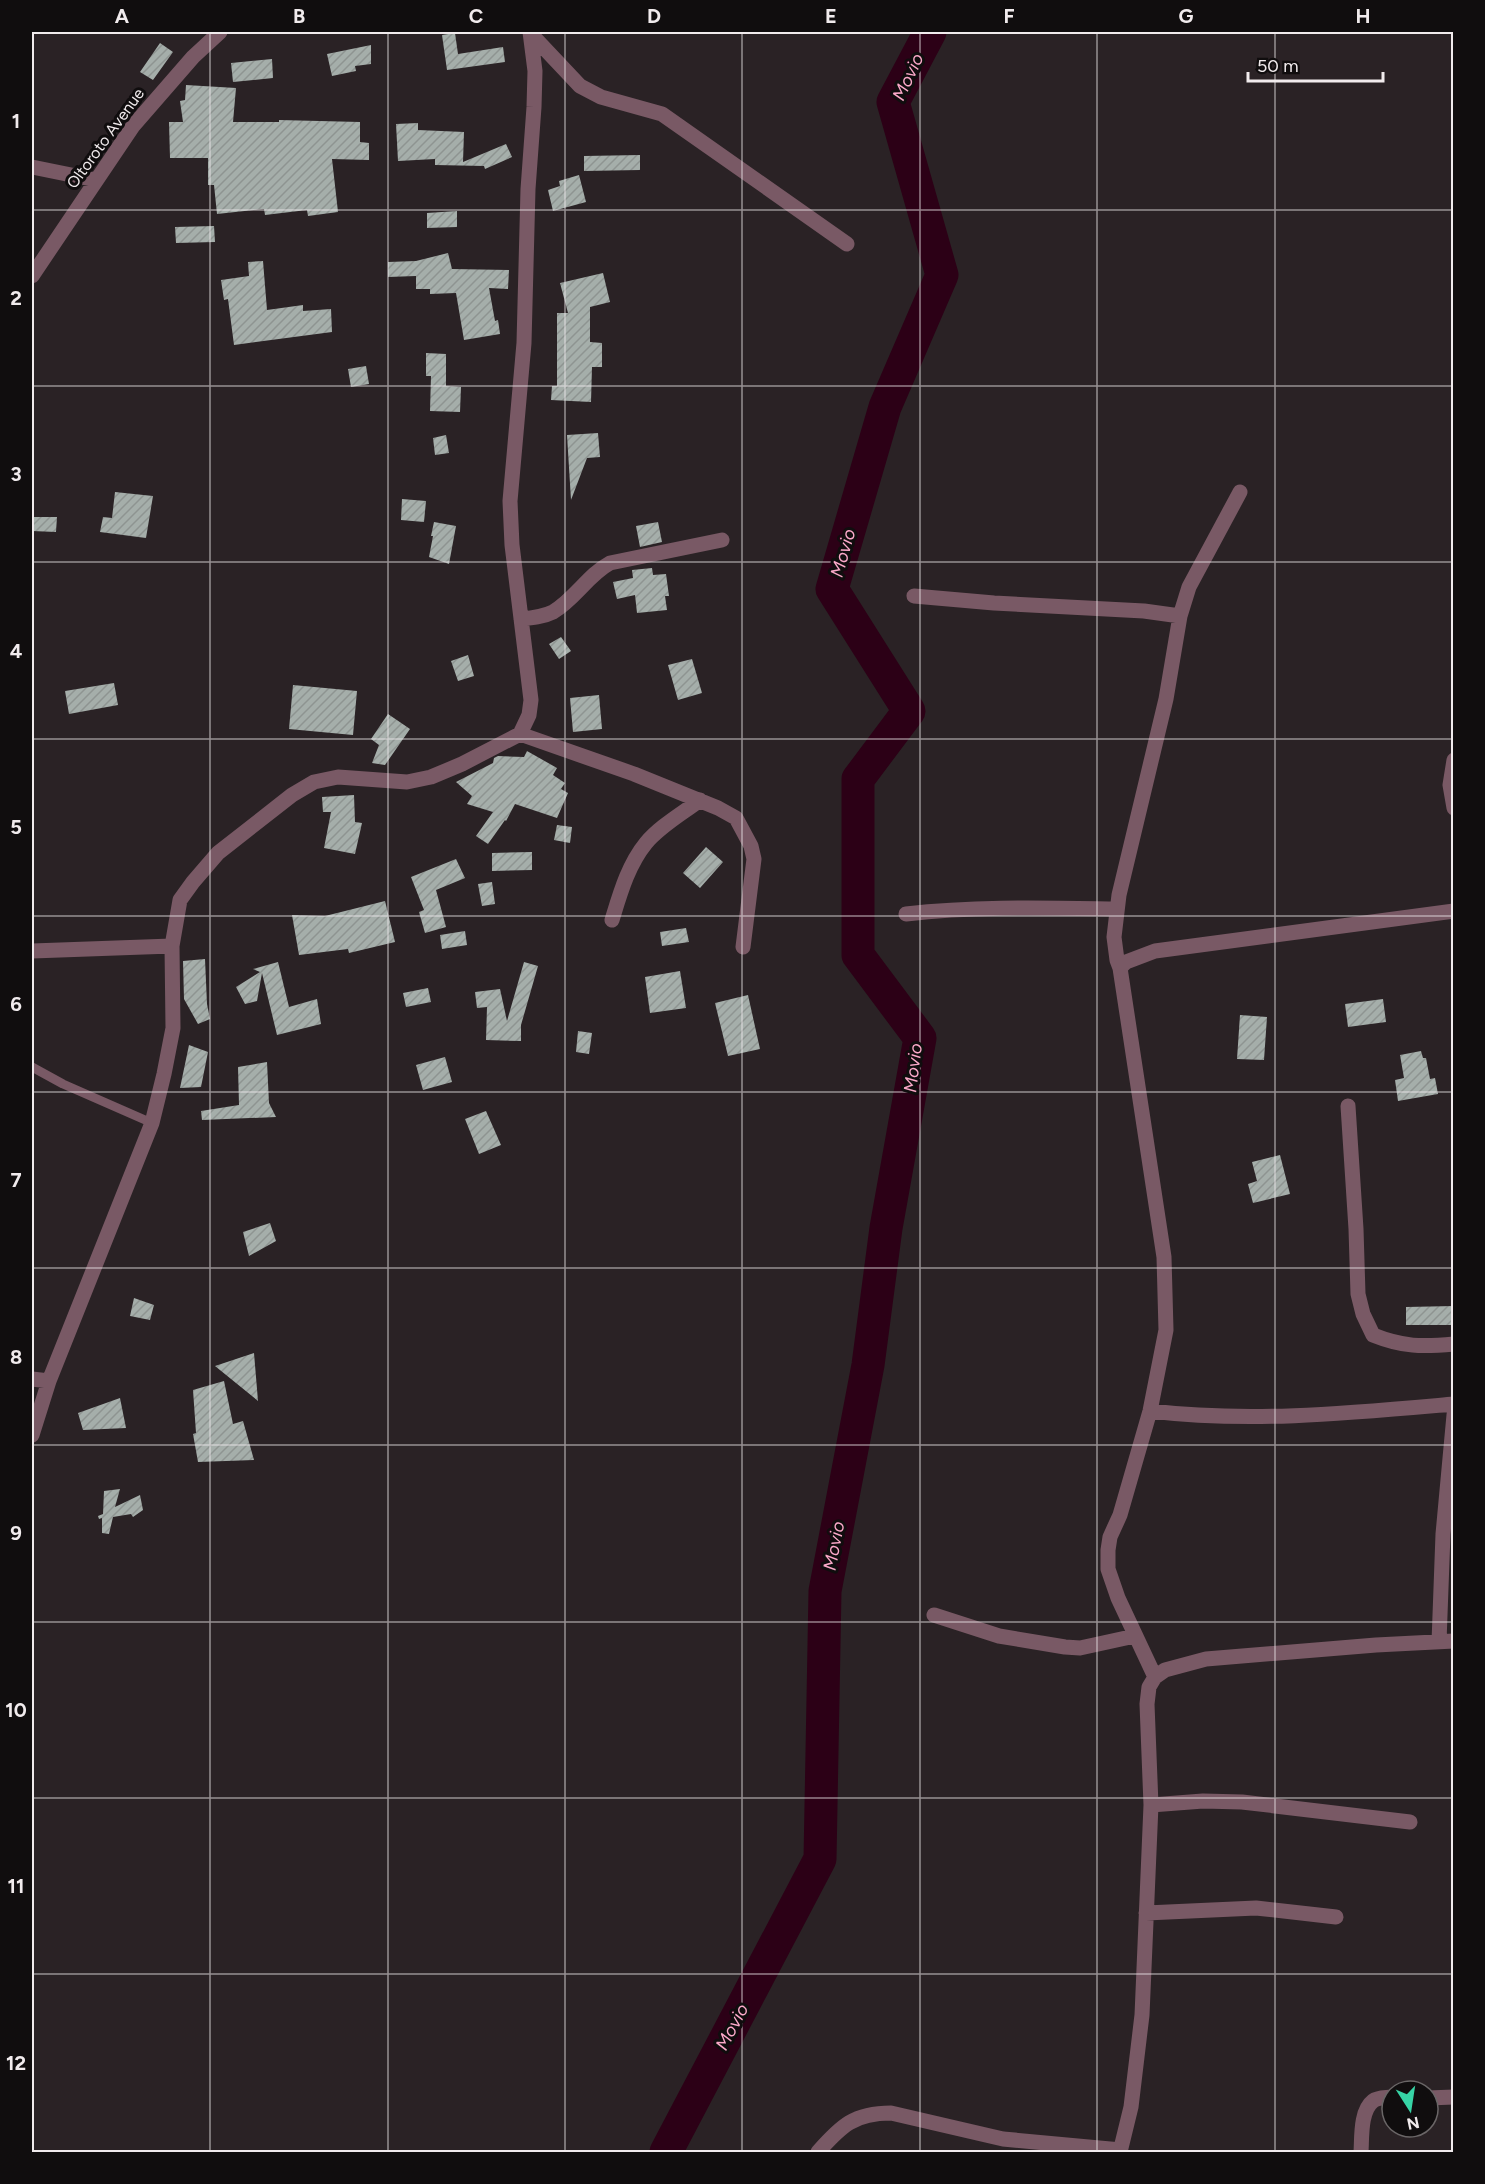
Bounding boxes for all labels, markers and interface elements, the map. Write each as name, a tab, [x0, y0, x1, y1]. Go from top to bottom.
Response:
text: A	[115, 4, 130, 28]
text: B	[293, 4, 305, 28]
text: C	[469, 4, 483, 28]
text: D	[647, 4, 661, 28]
text: E	[825, 4, 837, 28]
text: F	[1003, 4, 1015, 28]
text: G	[1179, 4, 1194, 28]
text: H	[1356, 4, 1371, 28]
scale bar	[1248, 45, 1383, 83]
water label: Movio	[888, 50, 928, 104]
text: 50 m	[1257, 55, 1299, 77]
street label: Oltoroto Avenue	[63, 84, 148, 192]
text: 1	[12, 109, 20, 133]
text: 2	[10, 286, 22, 310]
text: 3	[10, 462, 22, 486]
water label: Movio	[826, 526, 860, 580]
text: 4	[10, 639, 23, 663]
text: 5	[10, 815, 22, 839]
text: 6	[10, 992, 22, 1016]
water label: Movio	[899, 1042, 927, 1094]
text: 7	[10, 1168, 22, 1192]
text: 8	[10, 1345, 22, 1369]
water label: Movio	[818, 1520, 850, 1572]
text: 9	[10, 1521, 22, 1545]
text: 10	[5, 1698, 27, 1722]
text: 11	[8, 1874, 24, 1898]
water label: Movio	[711, 2000, 753, 2054]
text: 12	[6, 2051, 26, 2075]
north arrow	[1380, 2079, 1440, 2139]
text: N	[1405, 2113, 1421, 2134]

